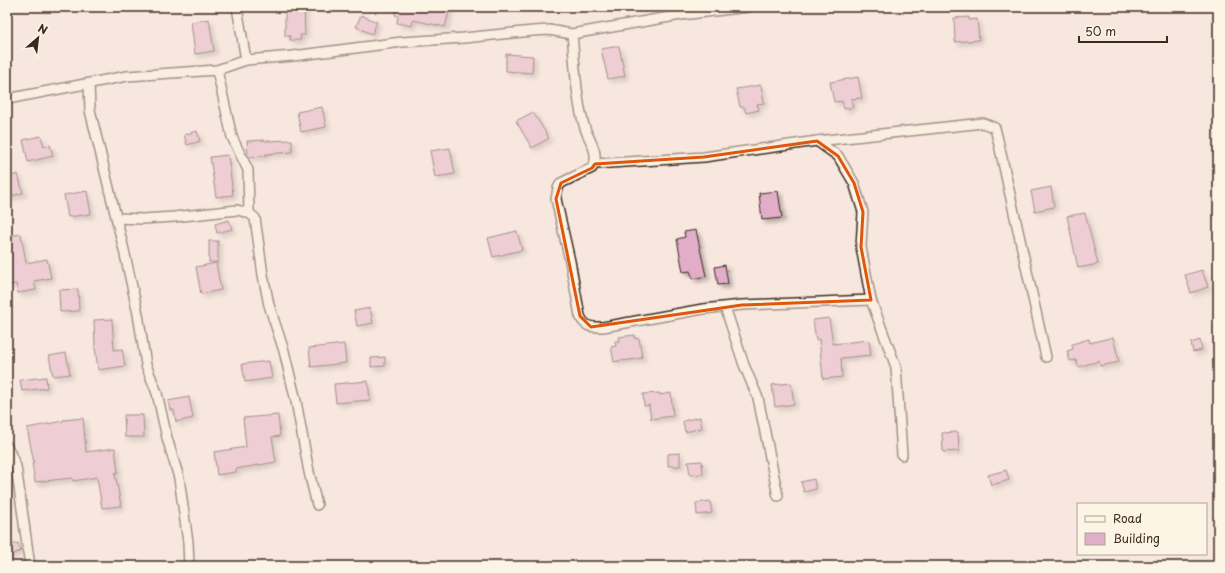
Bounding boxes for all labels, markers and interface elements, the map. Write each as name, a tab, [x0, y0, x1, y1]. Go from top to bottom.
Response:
north arrow	[18, 18, 58, 58]
scale bar	[1079, 18, 1167, 44]
text: N	[35, 19, 51, 38]
text: 50 m	[1085, 22, 1116, 40]
legend	[1077, 503, 1207, 555]
text: Road	[1113, 509, 1142, 527]
text: Building	[1113, 529, 1160, 547]

